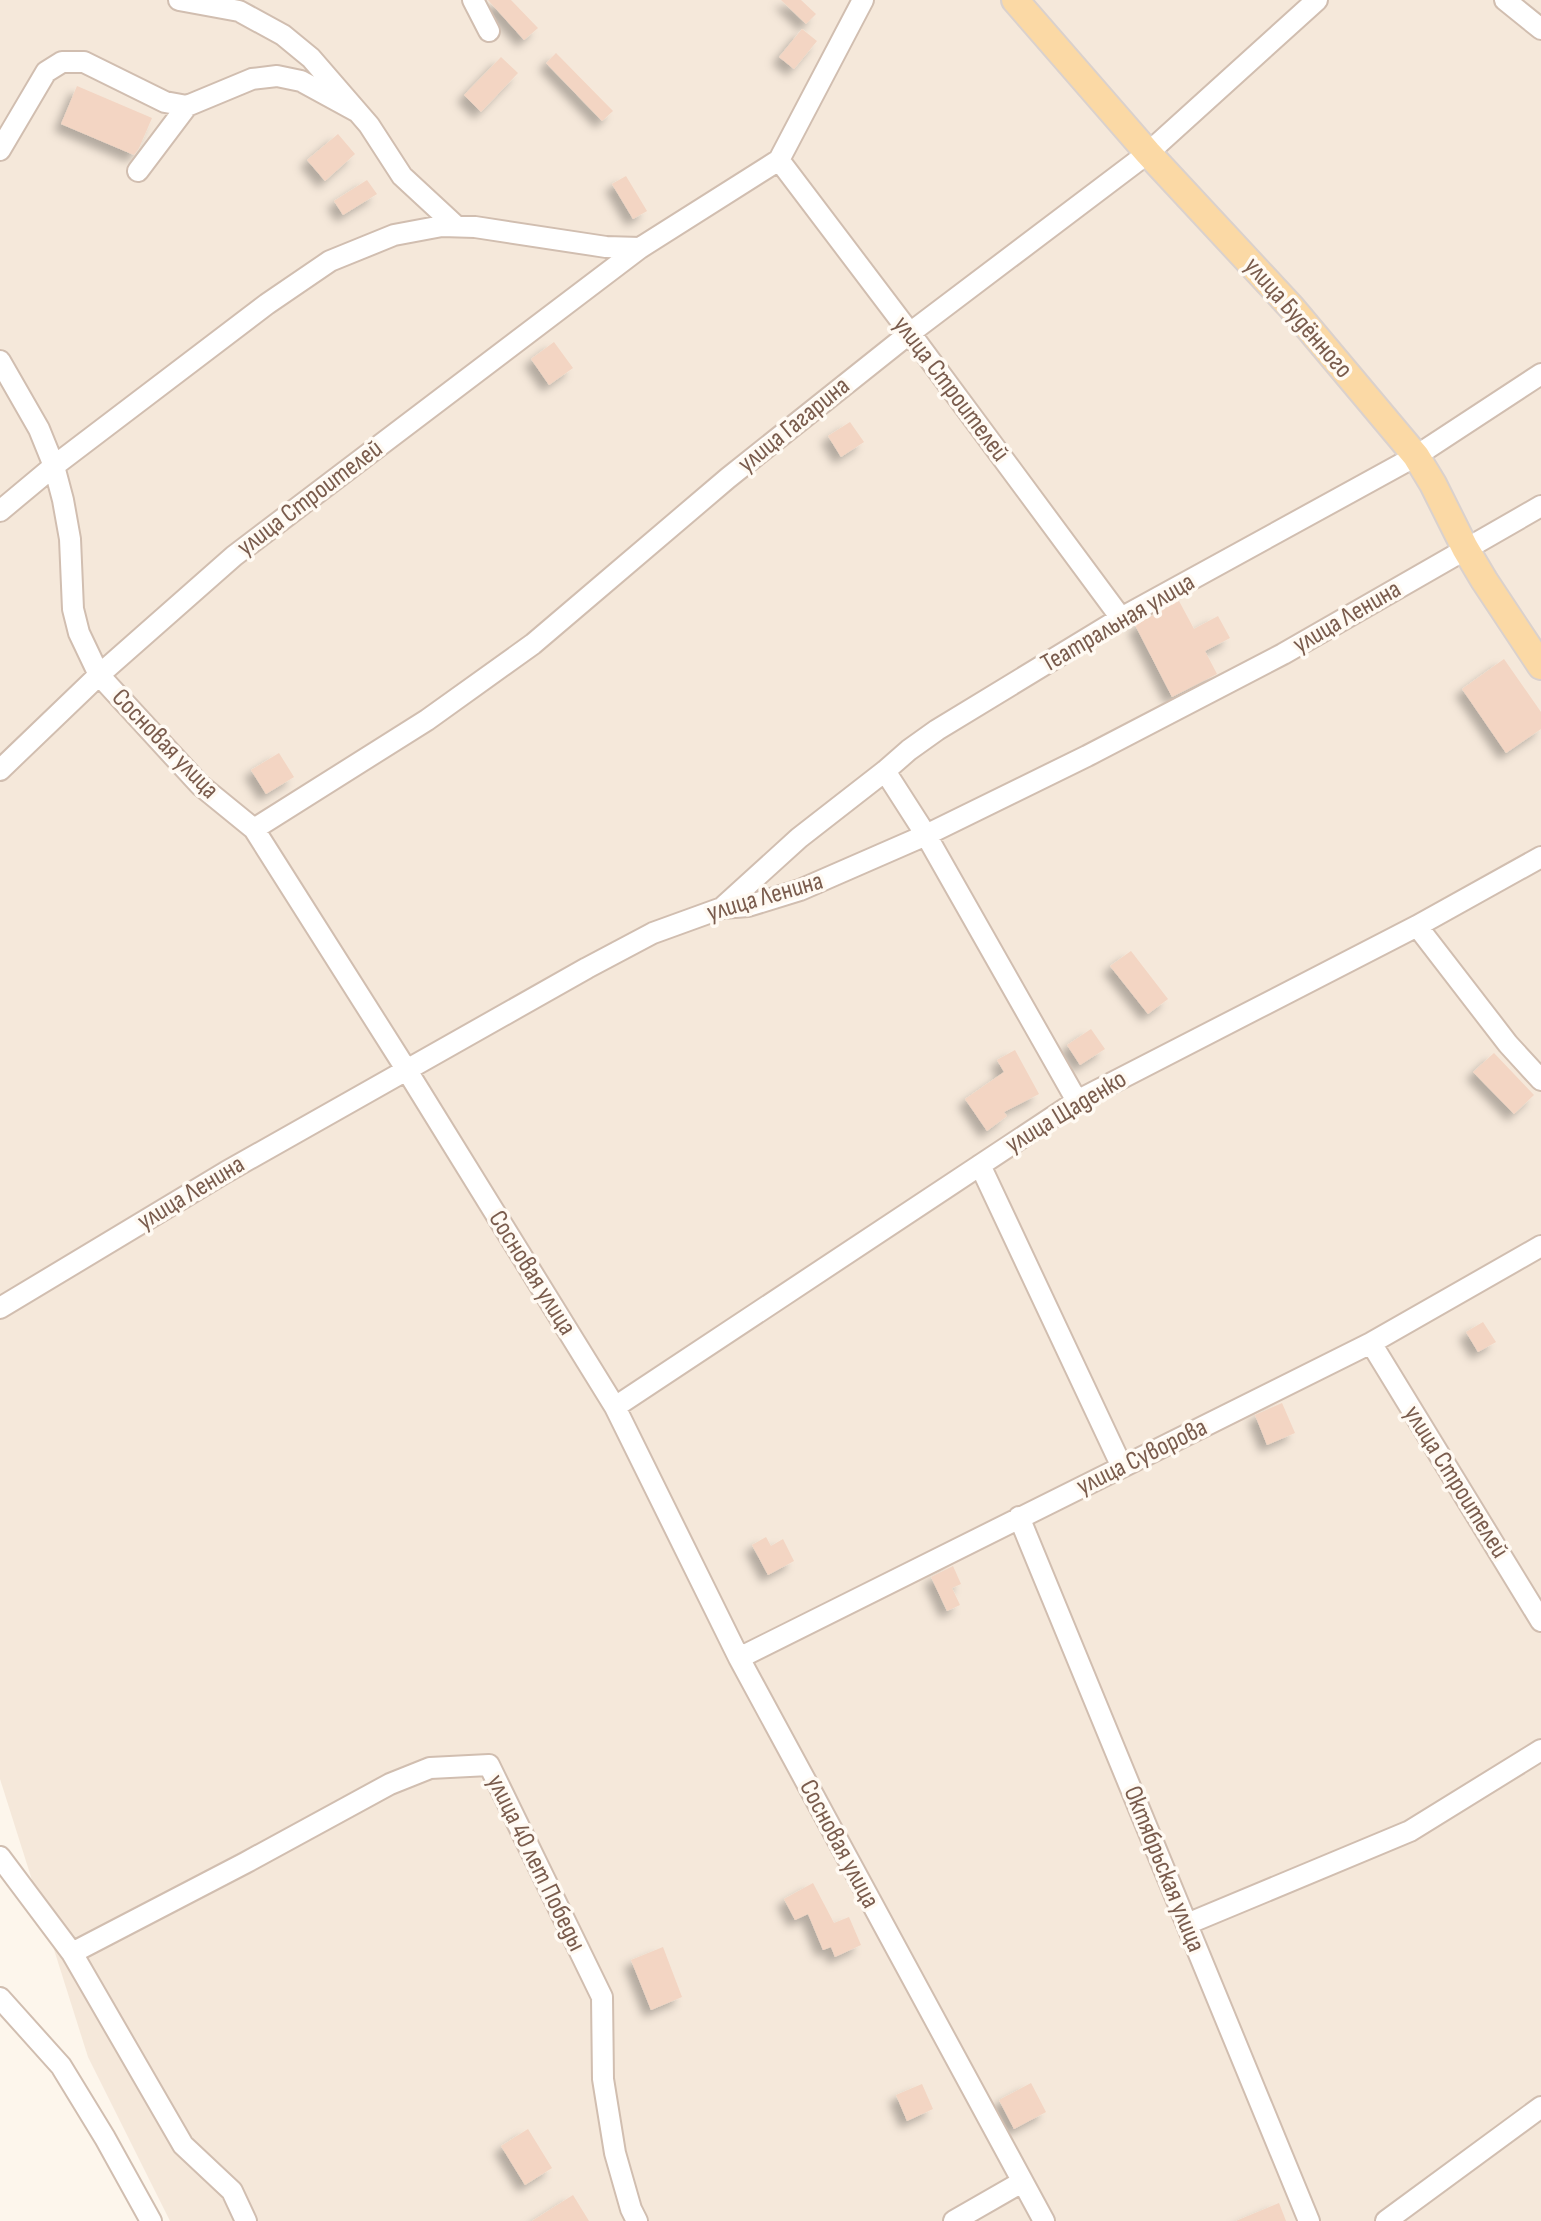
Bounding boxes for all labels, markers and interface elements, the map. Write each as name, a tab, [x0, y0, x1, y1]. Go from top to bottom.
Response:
street label: улица Будённого	[1237, 251, 1359, 385]
street label: улица Строителей	[886, 310, 1016, 468]
street label: улица Гагарина	[732, 371, 856, 479]
street label: улица Строителей	[231, 433, 389, 563]
street label: Театральная улица	[1036, 567, 1200, 679]
street label: улица Ленина	[1288, 574, 1406, 660]
street label: Сосновая улица	[105, 683, 225, 805]
street label: улица Ленина	[703, 866, 827, 928]
street label: улица Щаденко	[1000, 1064, 1132, 1160]
street label: улица Ленина	[132, 1149, 250, 1237]
street label: Сосновая улица	[482, 1205, 582, 1341]
street label: улица Строителей	[1397, 1400, 1515, 1564]
street label: улица Суворова	[1072, 1412, 1212, 1502]
street label: улица 40 лет Победы	[480, 1770, 592, 1956]
street label: Сосновая улица	[792, 1775, 886, 1913]
street label: Октябрьская улица	[1117, 1782, 1211, 1956]

